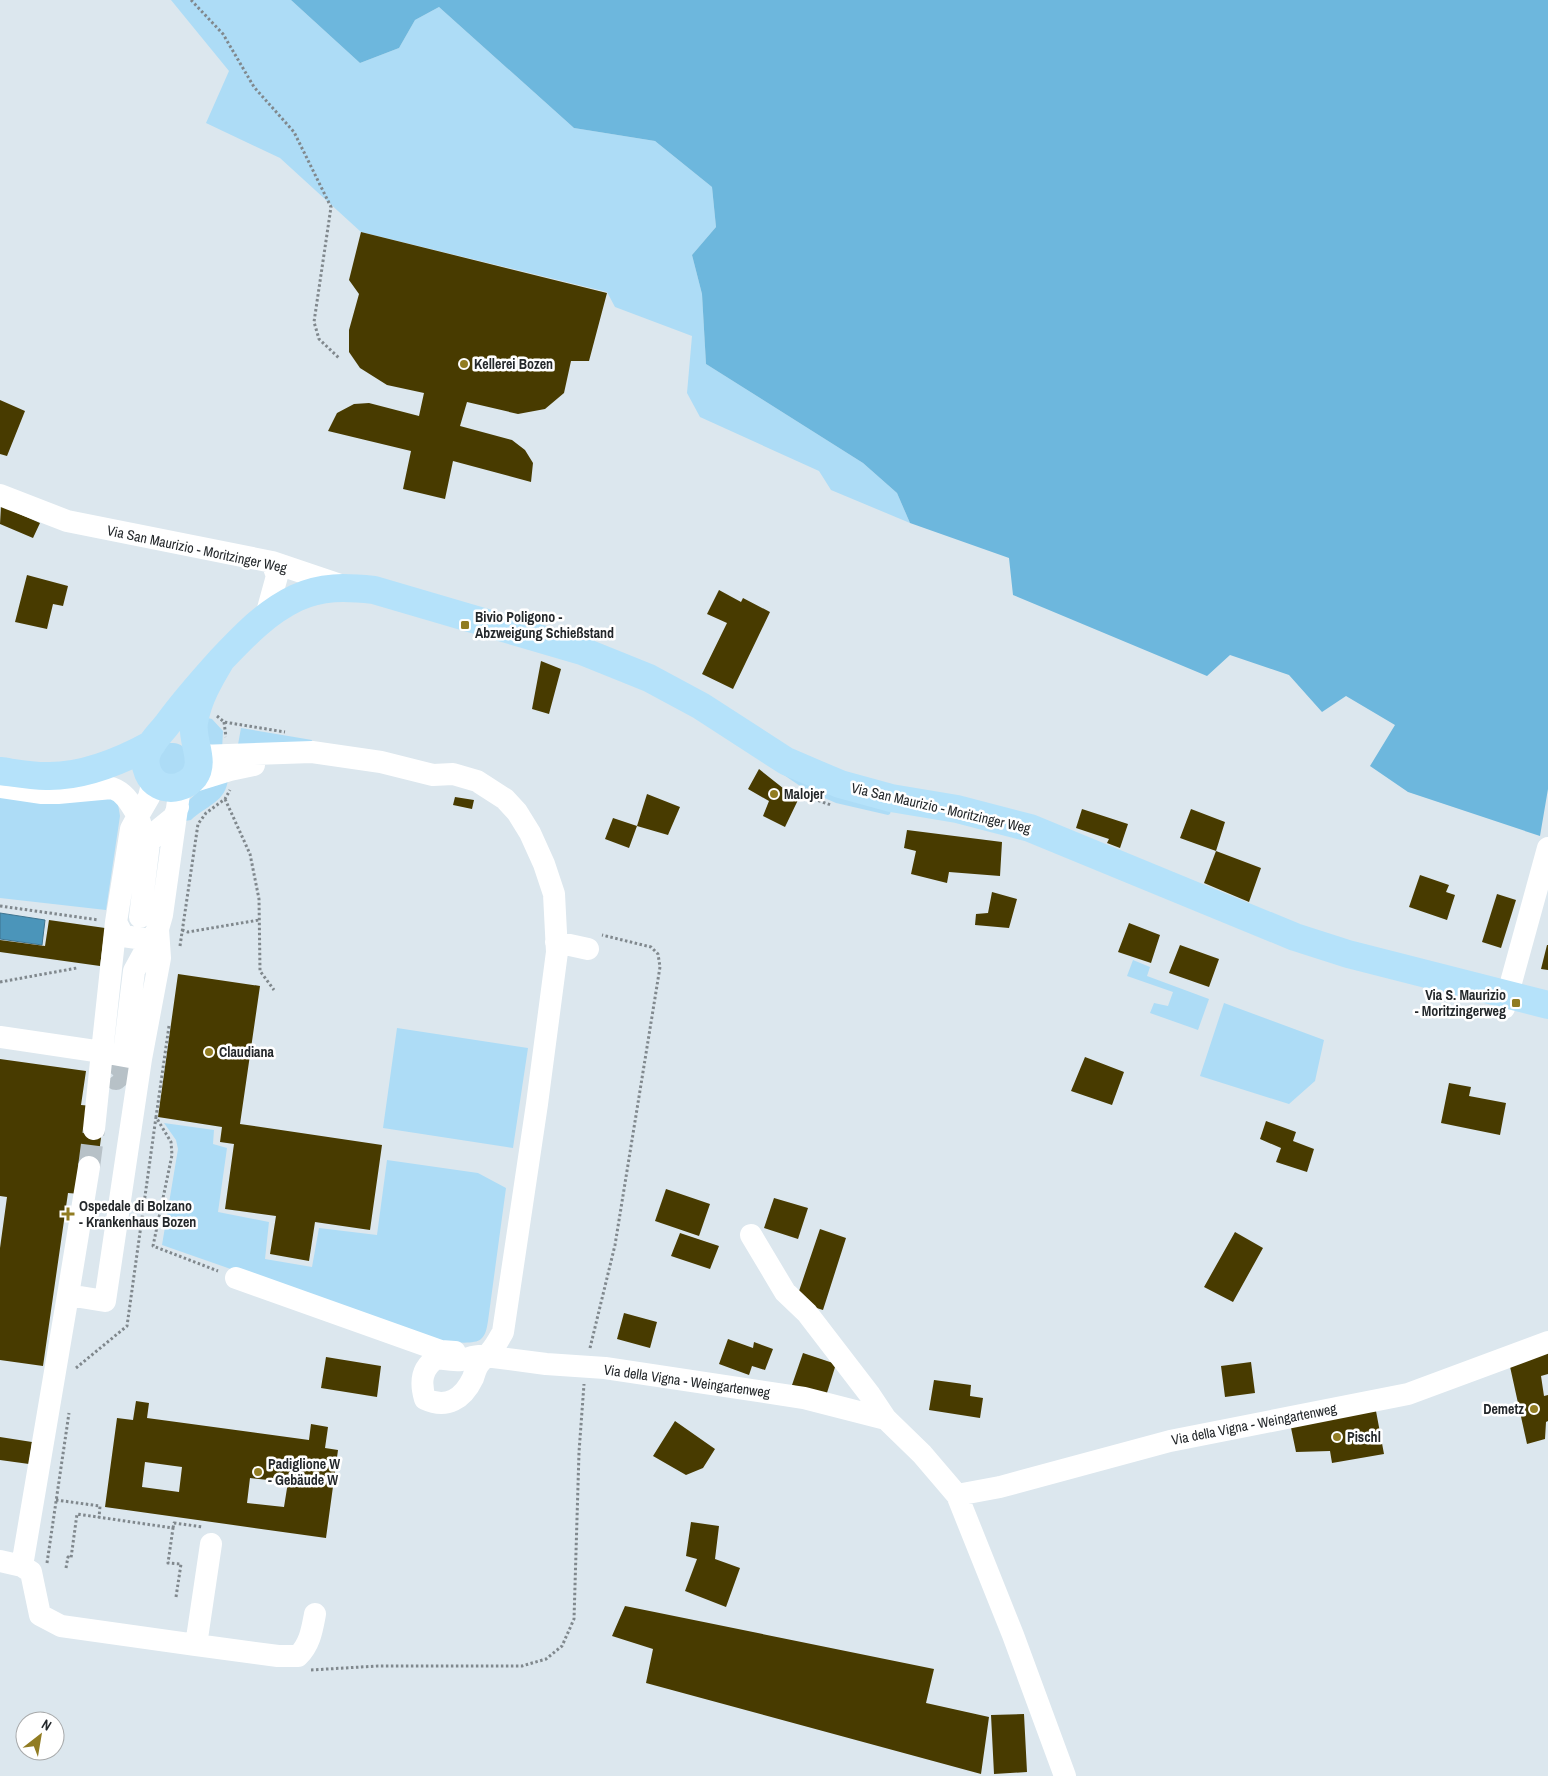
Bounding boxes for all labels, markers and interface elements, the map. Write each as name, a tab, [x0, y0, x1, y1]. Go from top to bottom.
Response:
place label: Kellerei Bozen	[474, 355, 553, 373]
marker: Kellerei Bozen	[458, 358, 470, 370]
street label: Via San Maurizio - Moritzinger Weg	[105, 521, 289, 577]
place label: Bivio Poligono - Abzweigung Schießstand	[475, 608, 614, 642]
marker: Bivio Poligono - Abzweigung Schießstand	[459, 619, 471, 631]
street label: Via San Maurizio - Moritzinger Weg	[850, 779, 1033, 838]
place label: Malojer	[784, 785, 825, 803]
marker: Malojer	[768, 788, 780, 800]
place label: Via S. Maurizio - Moritzingerweg	[1415, 986, 1506, 1020]
marker: Via S. Maurizio - Moritzingerweg	[1510, 997, 1522, 1009]
place label: Claudiana	[219, 1043, 274, 1061]
marker: Claudiana	[203, 1046, 215, 1058]
place label: Ospedale di Bolzano - Krankenhaus Bozen	[79, 1197, 196, 1231]
marker: Ospedale di Bolzano - Krankenhaus Bozen	[61, 1207, 75, 1221]
street label: Via della Vigna - Weingartenweg	[603, 1360, 772, 1402]
street label: Via della Vigna - Weingartenweg	[1170, 1399, 1339, 1449]
place label: Demetz	[1483, 1400, 1524, 1418]
marker: Demetz	[1528, 1403, 1540, 1415]
place label: Pischl	[1347, 1428, 1381, 1446]
marker: Pischl	[1331, 1431, 1343, 1443]
place label: Padiglione W - Gebäude W	[268, 1455, 340, 1489]
marker: Padiglione W - Gebäude W	[252, 1466, 264, 1478]
north arrow	[15, 1711, 65, 1761]
text: N	[39, 1715, 55, 1735]

